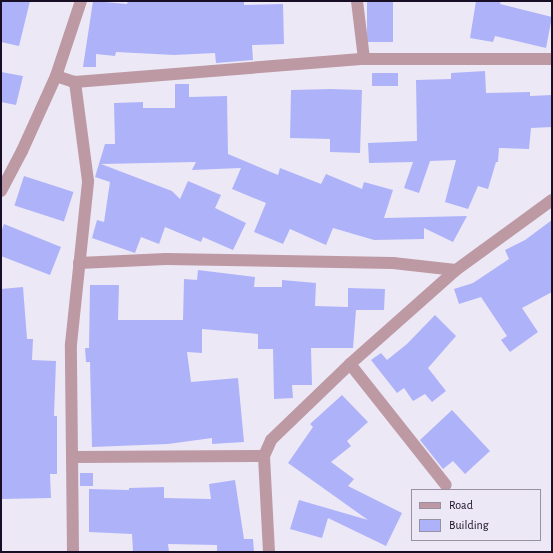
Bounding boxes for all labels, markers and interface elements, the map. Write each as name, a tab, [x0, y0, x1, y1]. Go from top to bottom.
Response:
legend	[411, 489, 541, 541]
text: Road	[449, 499, 473, 511]
text: Building	[449, 519, 489, 531]

